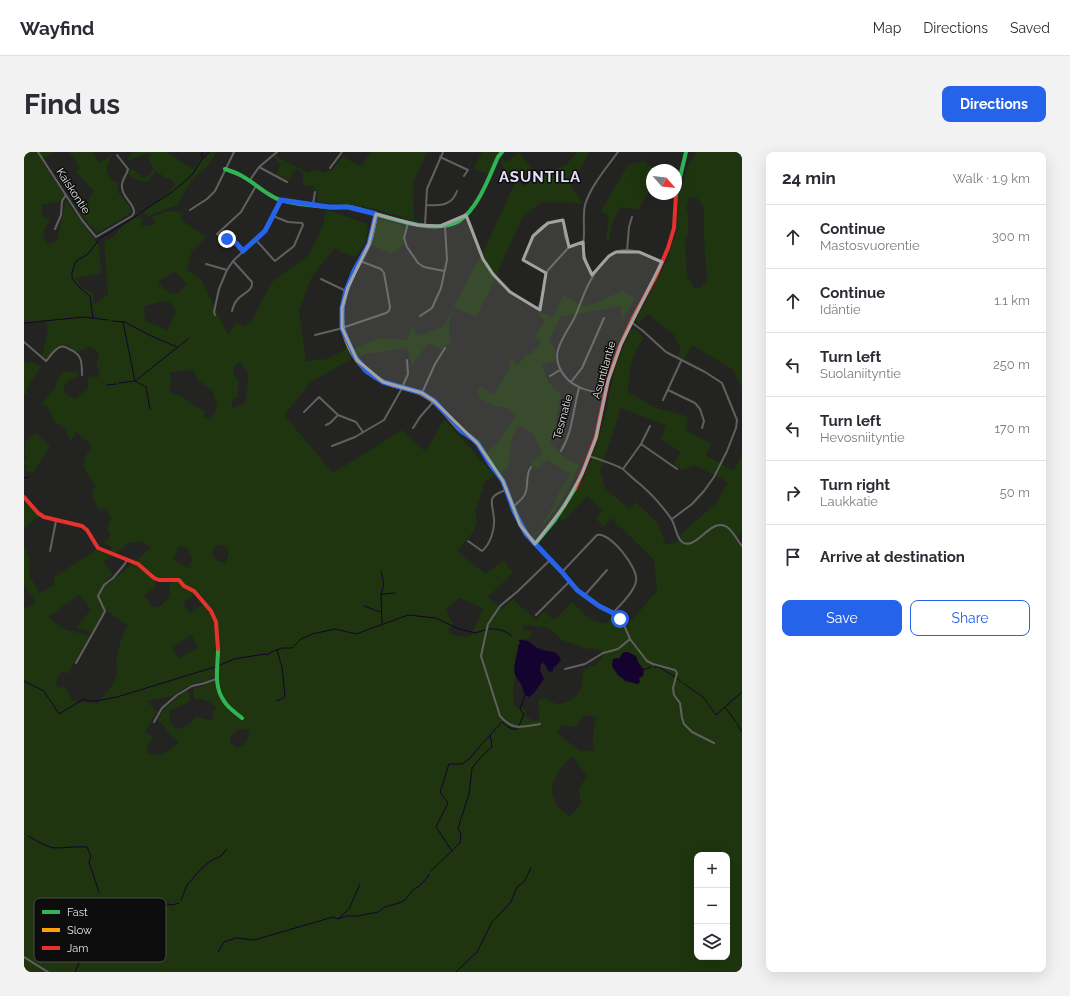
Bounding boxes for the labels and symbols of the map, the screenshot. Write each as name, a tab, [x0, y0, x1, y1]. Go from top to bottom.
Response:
north arrow	[646, 164, 682, 200]
street label: Kaiskontie	[53, 166, 93, 217]
district label: ASUNTILA	[499, 168, 581, 186]
route end	[218, 230, 236, 248]
street label: Asuntilantie	[590, 339, 619, 400]
street label: Tesmatie	[551, 393, 575, 441]
route start	[611, 610, 629, 628]
legend	[34, 898, 166, 962]
text: Fast	[67, 906, 88, 919]
text: Slow	[67, 924, 92, 937]
text: Jam	[67, 942, 88, 955]

